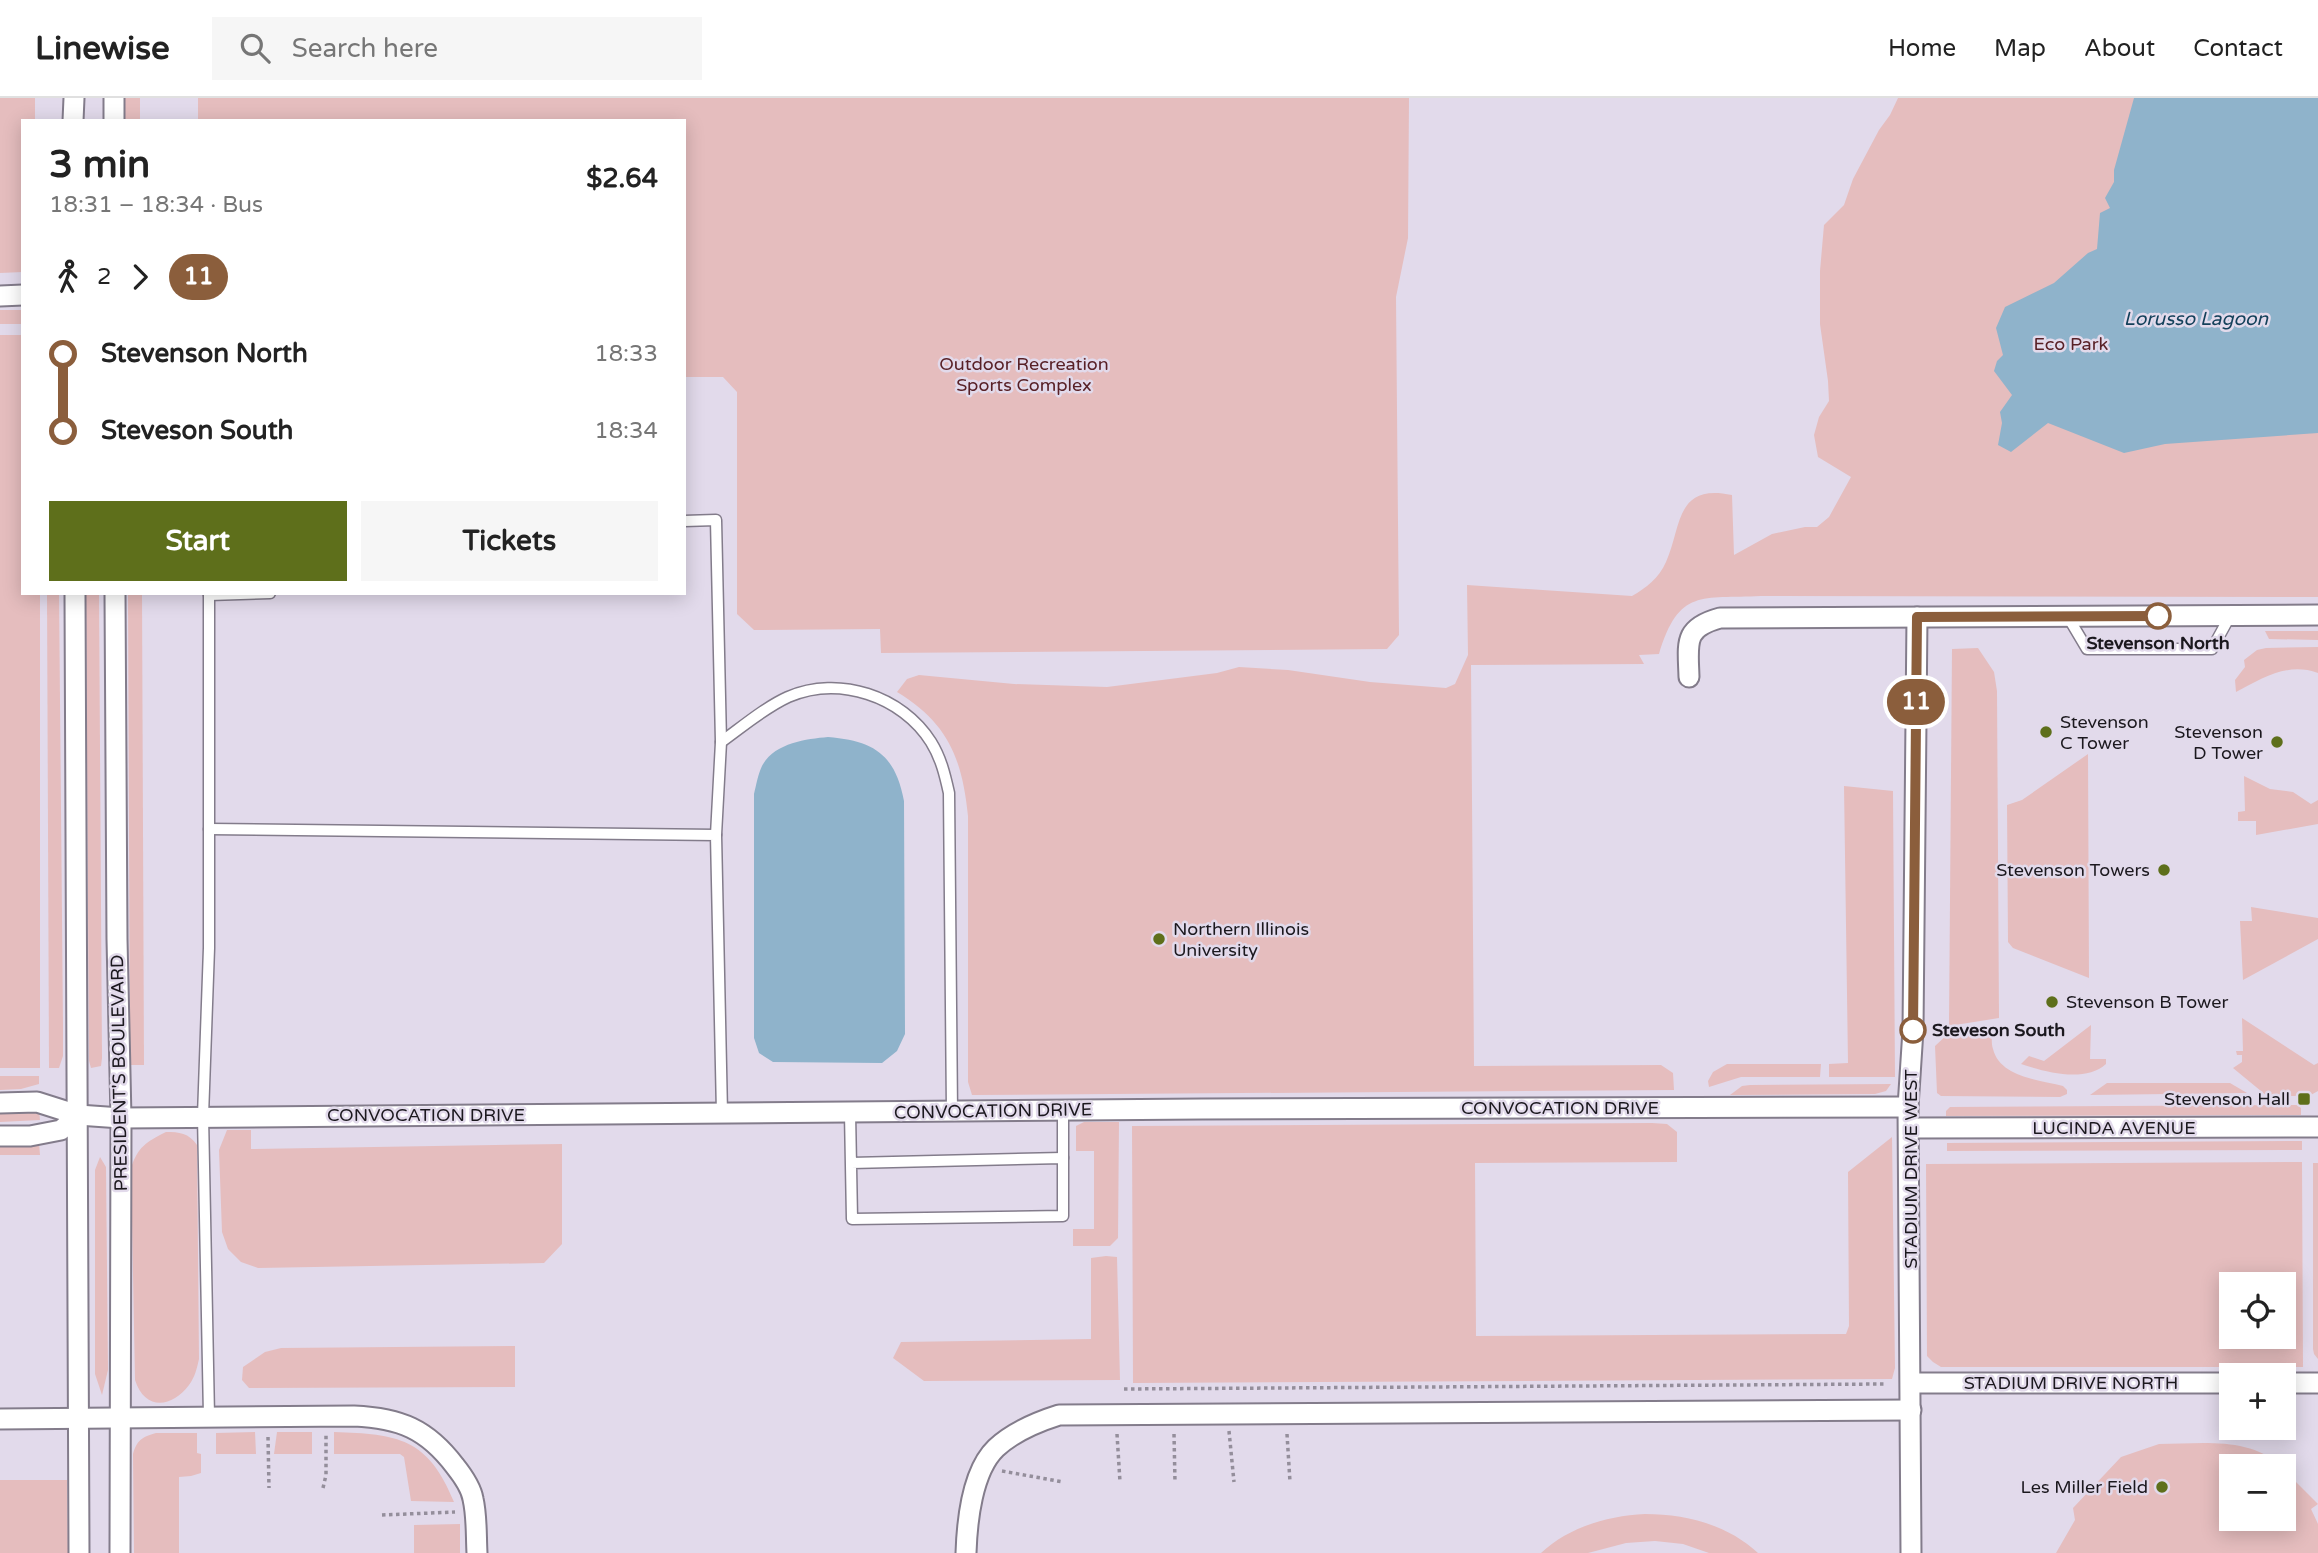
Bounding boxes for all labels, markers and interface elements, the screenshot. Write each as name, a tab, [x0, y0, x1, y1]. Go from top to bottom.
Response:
search box	[212, 17, 702, 80]
text: Linewise	[35, 29, 170, 68]
icon: search	[236, 29, 274, 67]
text: Search here	[292, 33, 438, 64]
text: Home	[1888, 34, 1956, 63]
text: Map	[1994, 34, 2046, 63]
text: About	[2084, 34, 2155, 63]
text: Contact	[2193, 34, 2283, 63]
text: 3 min	[49, 142, 150, 188]
text: $2.64	[586, 163, 658, 194]
text: 18:31 – 18:34 · Bus	[49, 191, 263, 219]
icon: walk	[49, 258, 87, 296]
icon: forward	[121, 258, 159, 296]
text: 11	[183, 262, 214, 291]
text: 2	[97, 263, 111, 291]
water label: Lorusso Lagoon	[2124, 308, 2269, 330]
park label: Eco Park	[2034, 333, 2109, 355]
text: Stevenson North	[101, 338, 308, 369]
text: 18:33	[594, 340, 658, 368]
park label: Outdoor Recreation Sports Complex	[939, 353, 1109, 396]
text: Steveson South	[101, 415, 293, 446]
text: 18:34	[594, 417, 658, 445]
button: Start	[49, 501, 347, 581]
button: Tickets	[361, 501, 658, 581]
marker: Stevenson North	[2145, 603, 2171, 629]
place label: Stevenson North	[2086, 632, 2230, 654]
line badge: 11	[1884, 679, 1948, 725]
text: 11	[1901, 687, 1931, 716]
place label: Stevenson C Tower	[2060, 711, 2149, 754]
place label: Stevenson D Tower	[2174, 721, 2263, 764]
marker: Stevenson C Tower	[2038, 724, 2054, 740]
marker: Stevenson D Tower	[2269, 734, 2285, 750]
place label: Stevenson Towers	[1996, 859, 2150, 881]
marker: Stevenson Towers	[2156, 862, 2172, 878]
place label: Northern Illinois University	[1173, 918, 1309, 961]
marker: Northern Illinois University	[1151, 931, 1167, 947]
street label: PRESIDENT'S BOULEVARD	[106, 954, 132, 1192]
place label: Stevenson B Tower	[2066, 991, 2228, 1013]
marker: Stevenson B Tower	[2044, 994, 2060, 1010]
marker: Steveson South	[1900, 1017, 1926, 1043]
place label: Steveson South	[1932, 1019, 2065, 1041]
street label: STADIUM DRIVE WEST	[1900, 1069, 1922, 1269]
place label: Stevenson Hall	[2164, 1088, 2290, 1110]
marker: Stevenson Hall	[2296, 1091, 2312, 1107]
street label: CONVOCATION DRIVE	[1461, 1097, 1659, 1119]
street label: CONVOCATION DRIVE	[894, 1098, 1092, 1124]
street label: CONVOCATION DRIVE	[327, 1104, 525, 1126]
street label: LUCINDA AVENUE	[2032, 1117, 2196, 1139]
map controls	[2219, 1272, 2296, 1531]
button: locate	[2219, 1272, 2296, 1349]
button: +	[2219, 1363, 2296, 1440]
street label: STADIUM DRIVE NORTH	[1964, 1372, 2178, 1394]
button: −	[2219, 1454, 2296, 1531]
place label: Les Miller Field	[2020, 1476, 2148, 1498]
marker: Les Miller Field	[2154, 1479, 2170, 1495]

